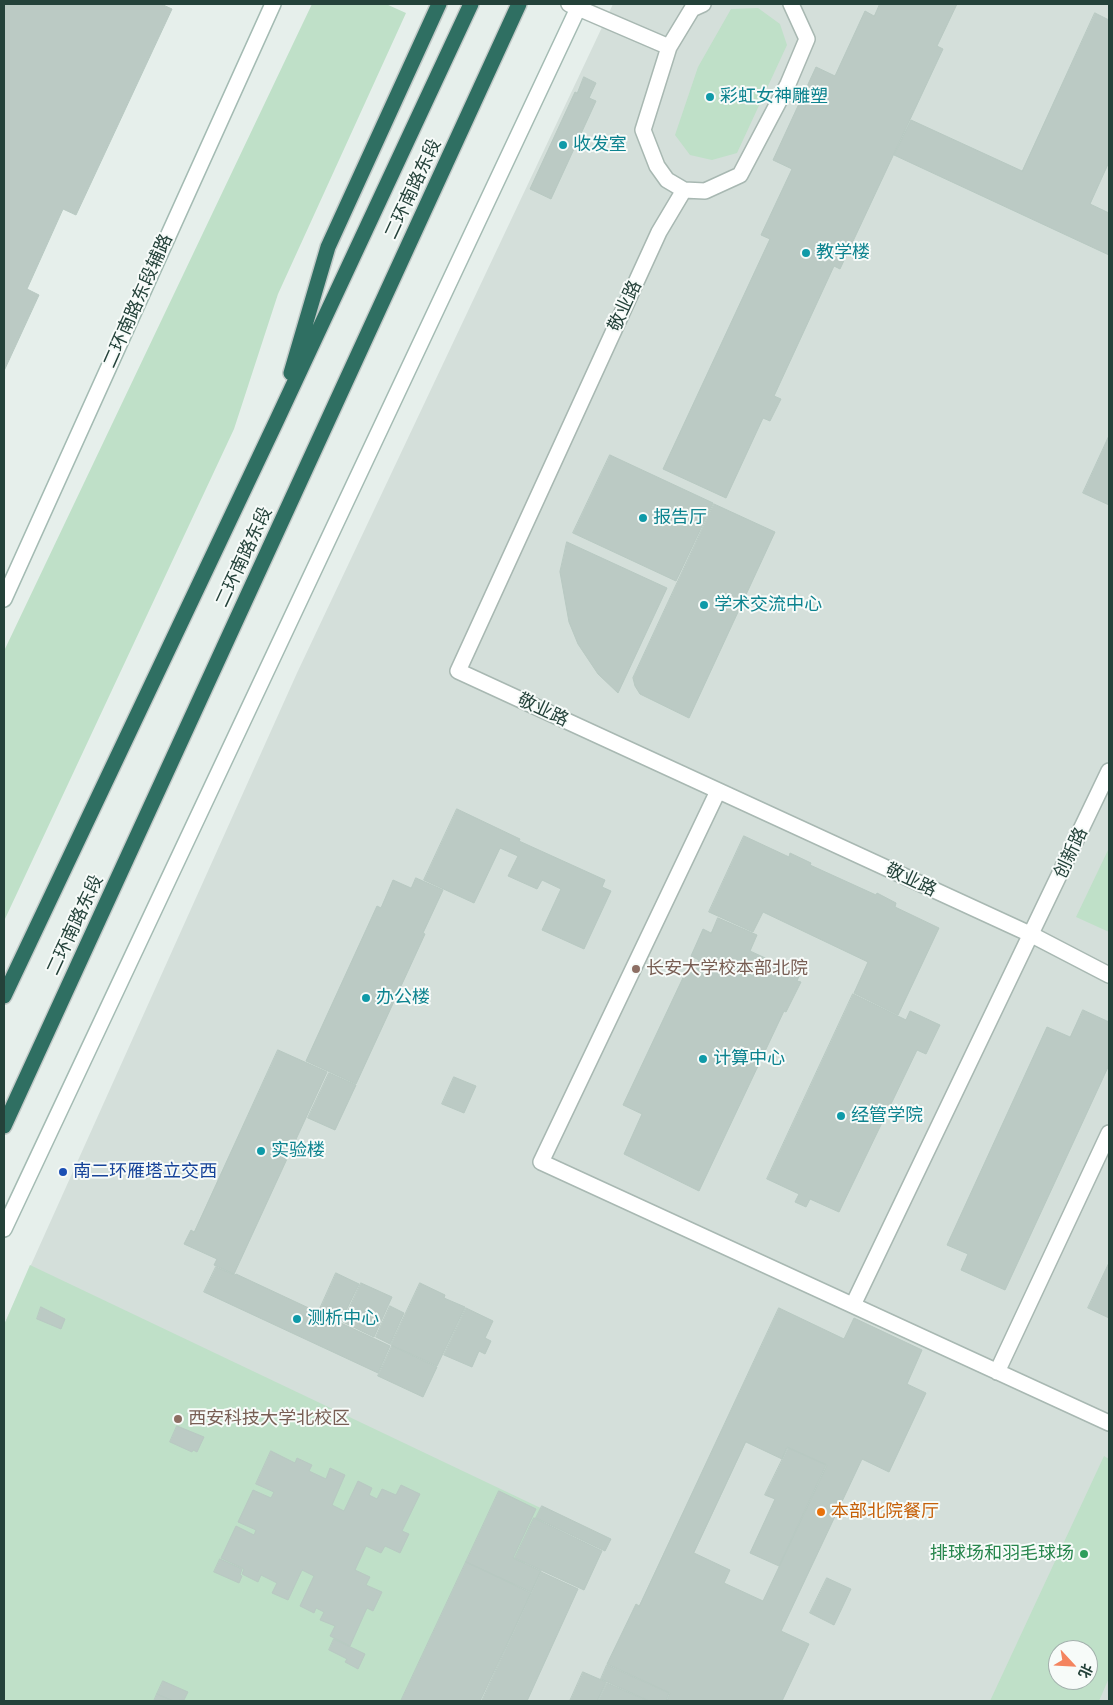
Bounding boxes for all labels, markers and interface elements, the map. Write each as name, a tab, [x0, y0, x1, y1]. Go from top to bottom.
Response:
place label: 彩虹女神雕塑	[720, 86, 828, 108]
marker: 彩虹女神雕塑	[704, 91, 716, 103]
place label: 收发室	[573, 134, 627, 156]
street label: 二环南路东段	[380, 135, 446, 243]
marker: 收发室	[557, 139, 569, 151]
street label: 二环南路东段辅路	[99, 231, 177, 371]
place label: 教学楼	[816, 242, 870, 264]
marker: 教学楼	[800, 247, 812, 259]
street label: 敬业路	[604, 277, 646, 335]
street label: 二环南路东段	[211, 503, 277, 611]
place label: 报告厅	[653, 507, 707, 529]
marker: 报告厅	[637, 512, 649, 524]
place label: 学术交流中心	[714, 594, 822, 616]
marker: 学术交流中心	[698, 599, 710, 611]
street label: 敬业路	[514, 689, 572, 731]
street label: 创新路	[1050, 824, 1092, 882]
street label: 敬业路	[882, 859, 940, 901]
street label: 二环南路东段	[42, 871, 108, 979]
place label: 长安大学校本部北院	[646, 958, 808, 980]
marker: 长安大学校本部北院	[630, 963, 642, 975]
place label: 办公楼	[376, 987, 430, 1009]
marker: 办公楼	[360, 992, 372, 1004]
place label: 计算中心	[713, 1048, 785, 1070]
marker: 计算中心	[697, 1053, 709, 1065]
place label: 经管学院	[851, 1105, 923, 1127]
marker: 经管学院	[835, 1110, 847, 1122]
place label: 实验楼	[271, 1140, 325, 1162]
marker: 实验楼	[255, 1145, 267, 1157]
place label: 南二环雁塔立交西	[73, 1161, 217, 1183]
marker: 南二环雁塔立交西	[57, 1166, 69, 1178]
place label: 测析中心	[307, 1308, 379, 1330]
marker: 测析中心	[291, 1313, 303, 1325]
place label: 西安科技大学北校区	[188, 1408, 350, 1430]
marker: 西安科技大学北校区	[172, 1413, 184, 1425]
place label: 本部北院餐厅	[831, 1501, 939, 1523]
marker: 本部北院餐厅	[815, 1506, 827, 1518]
place label: 排球场和羽毛球场	[930, 1543, 1074, 1565]
marker: 排球场和羽毛球场	[1078, 1548, 1090, 1560]
north arrow	[1048, 1640, 1098, 1690]
text: 北	[1075, 1661, 1097, 1681]

